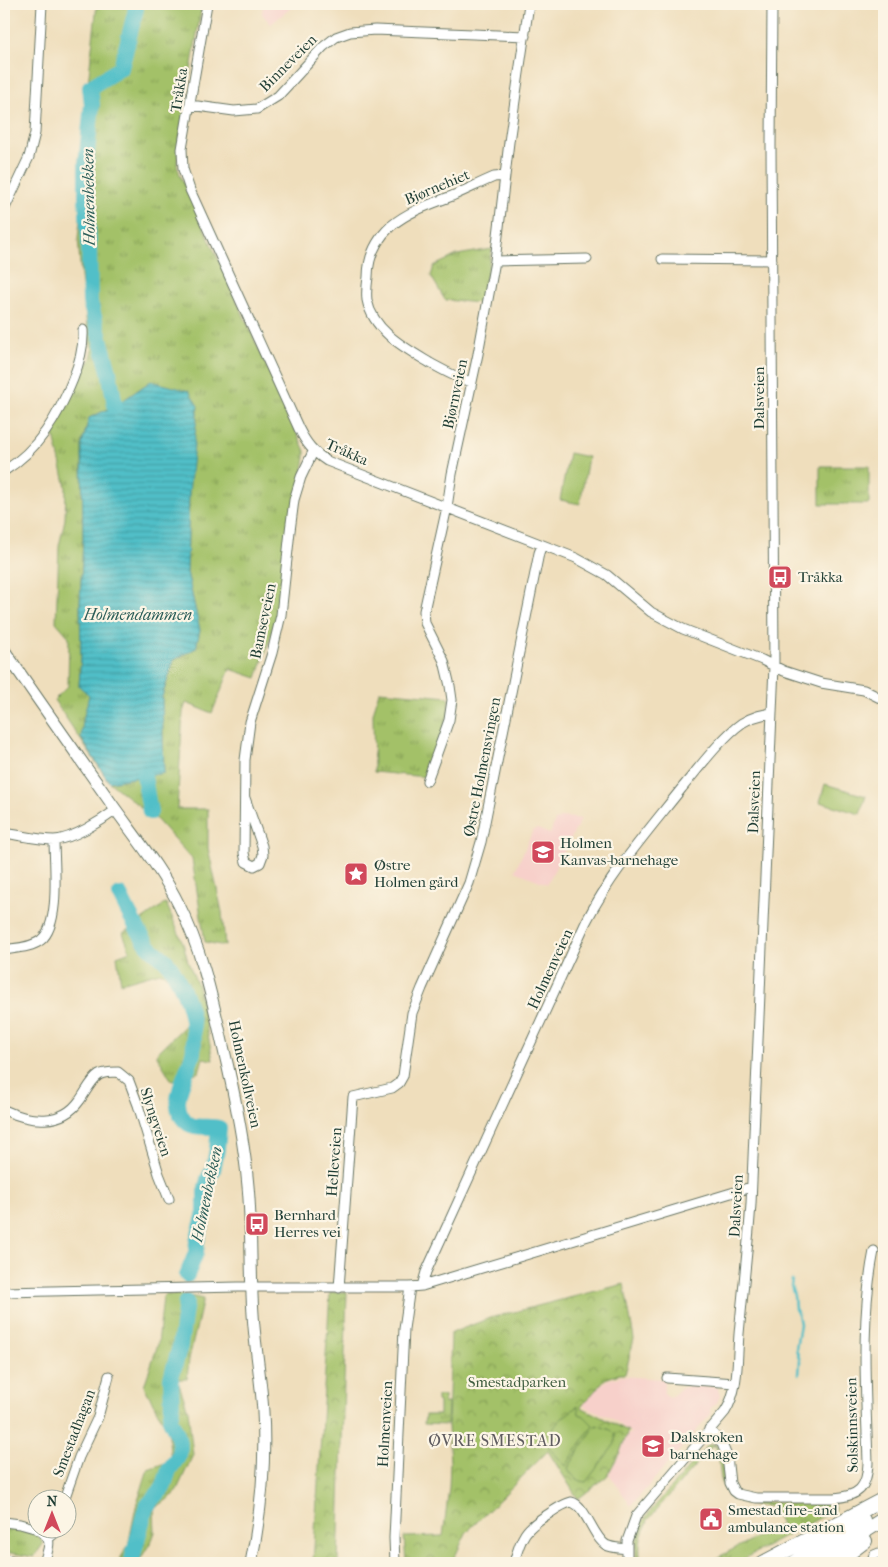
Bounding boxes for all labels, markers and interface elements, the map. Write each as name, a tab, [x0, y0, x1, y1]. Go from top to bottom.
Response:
street label: Binneveien	[256, 30, 321, 95]
street label: Tråkka	[167, 65, 192, 114]
water label: Holmenbekken	[78, 148, 99, 247]
street label: Bjørnehiet	[402, 165, 473, 209]
street label: Bjørnveien	[439, 357, 471, 431]
street label: Dalsveien	[750, 366, 768, 430]
street label: Tråkka	[323, 435, 372, 470]
bus stop icon: Tråkka	[767, 564, 793, 590]
place label: Tråkka	[798, 568, 844, 586]
street label: Bamseveien	[246, 581, 280, 661]
water label: Holmendammen	[83, 605, 192, 624]
street label: Østre Holmensvingen	[460, 695, 504, 838]
street label: Dalsveien	[744, 770, 764, 834]
place label: Holmen Kanvas-barnehage	[560, 834, 679, 869]
school or university icon: Holmen Kanvas-barnehage	[530, 839, 556, 865]
place label: Østre Holmen gård	[374, 856, 459, 891]
place icon: Østre Holmen gård	[343, 861, 369, 887]
street label: Holmenveien	[524, 926, 577, 1012]
street label: Holmenkollveien	[225, 1018, 265, 1130]
street label: Slyngveien	[136, 1085, 176, 1159]
street label: Helleveien	[323, 1126, 345, 1197]
water label: Holmenbekken	[187, 1145, 226, 1245]
street label: Dalsveien	[725, 1174, 747, 1238]
place label: Bernhard Herres vei	[274, 1206, 342, 1241]
bus stop icon: Bernhard Herres vei	[244, 1211, 270, 1237]
park label: Smestadparken	[468, 1373, 567, 1391]
street label: Solskinnsveien	[842, 1377, 862, 1473]
street label: Holmenveien	[374, 1380, 396, 1468]
street label: Smestadhagan	[49, 1386, 99, 1479]
place label: Dalskroken barnehage	[669, 1428, 744, 1463]
district label: ØVRE SMESTAD	[428, 1431, 562, 1450]
school or university icon: Dalskroken barnehage	[640, 1433, 666, 1459]
north arrow	[28, 1490, 78, 1540]
text: N	[47, 1493, 58, 1510]
place label: Smestad fire- and ambulance station	[728, 1501, 845, 1536]
public building icon: Smestad fire- and ambulance station	[698, 1506, 724, 1532]

